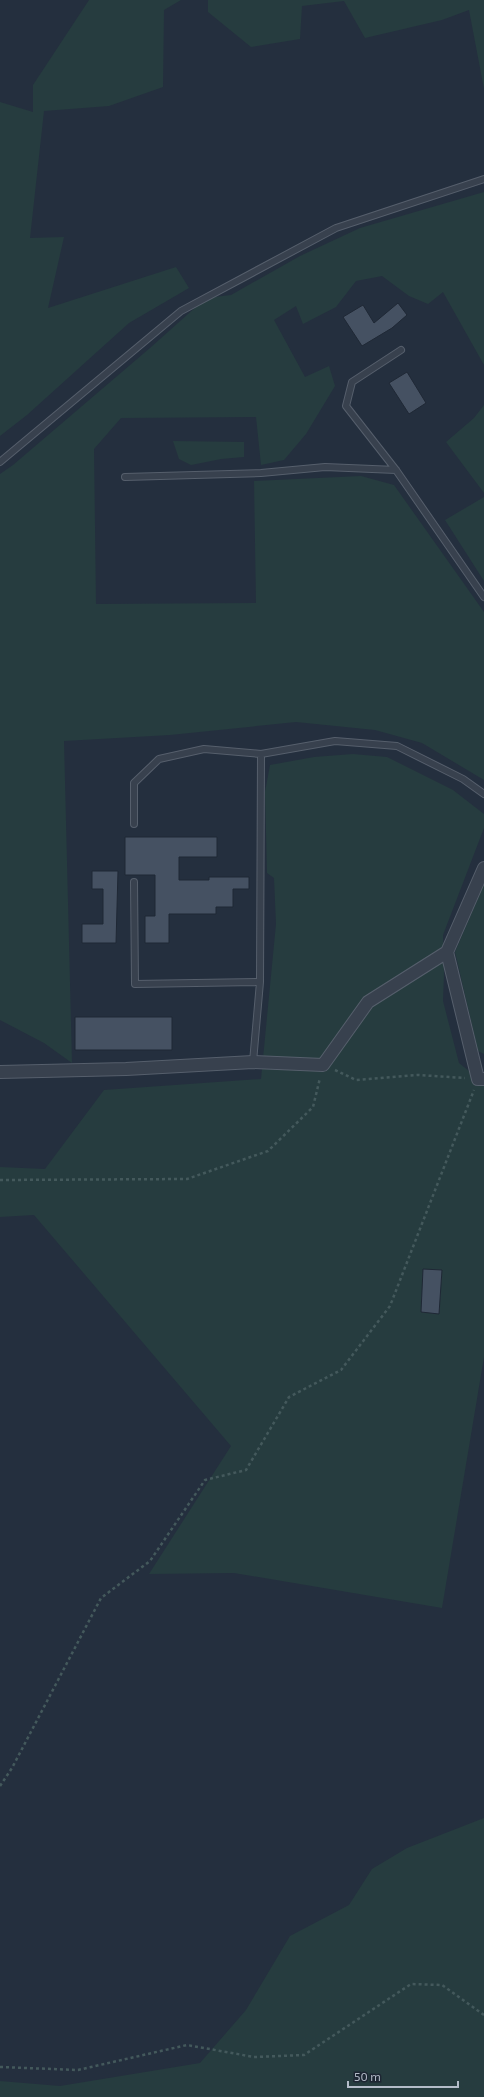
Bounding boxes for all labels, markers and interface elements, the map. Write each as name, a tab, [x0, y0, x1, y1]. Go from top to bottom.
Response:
scale bar	[348, 2063, 458, 2089]
text: 50 m	[354, 2069, 381, 2083]

